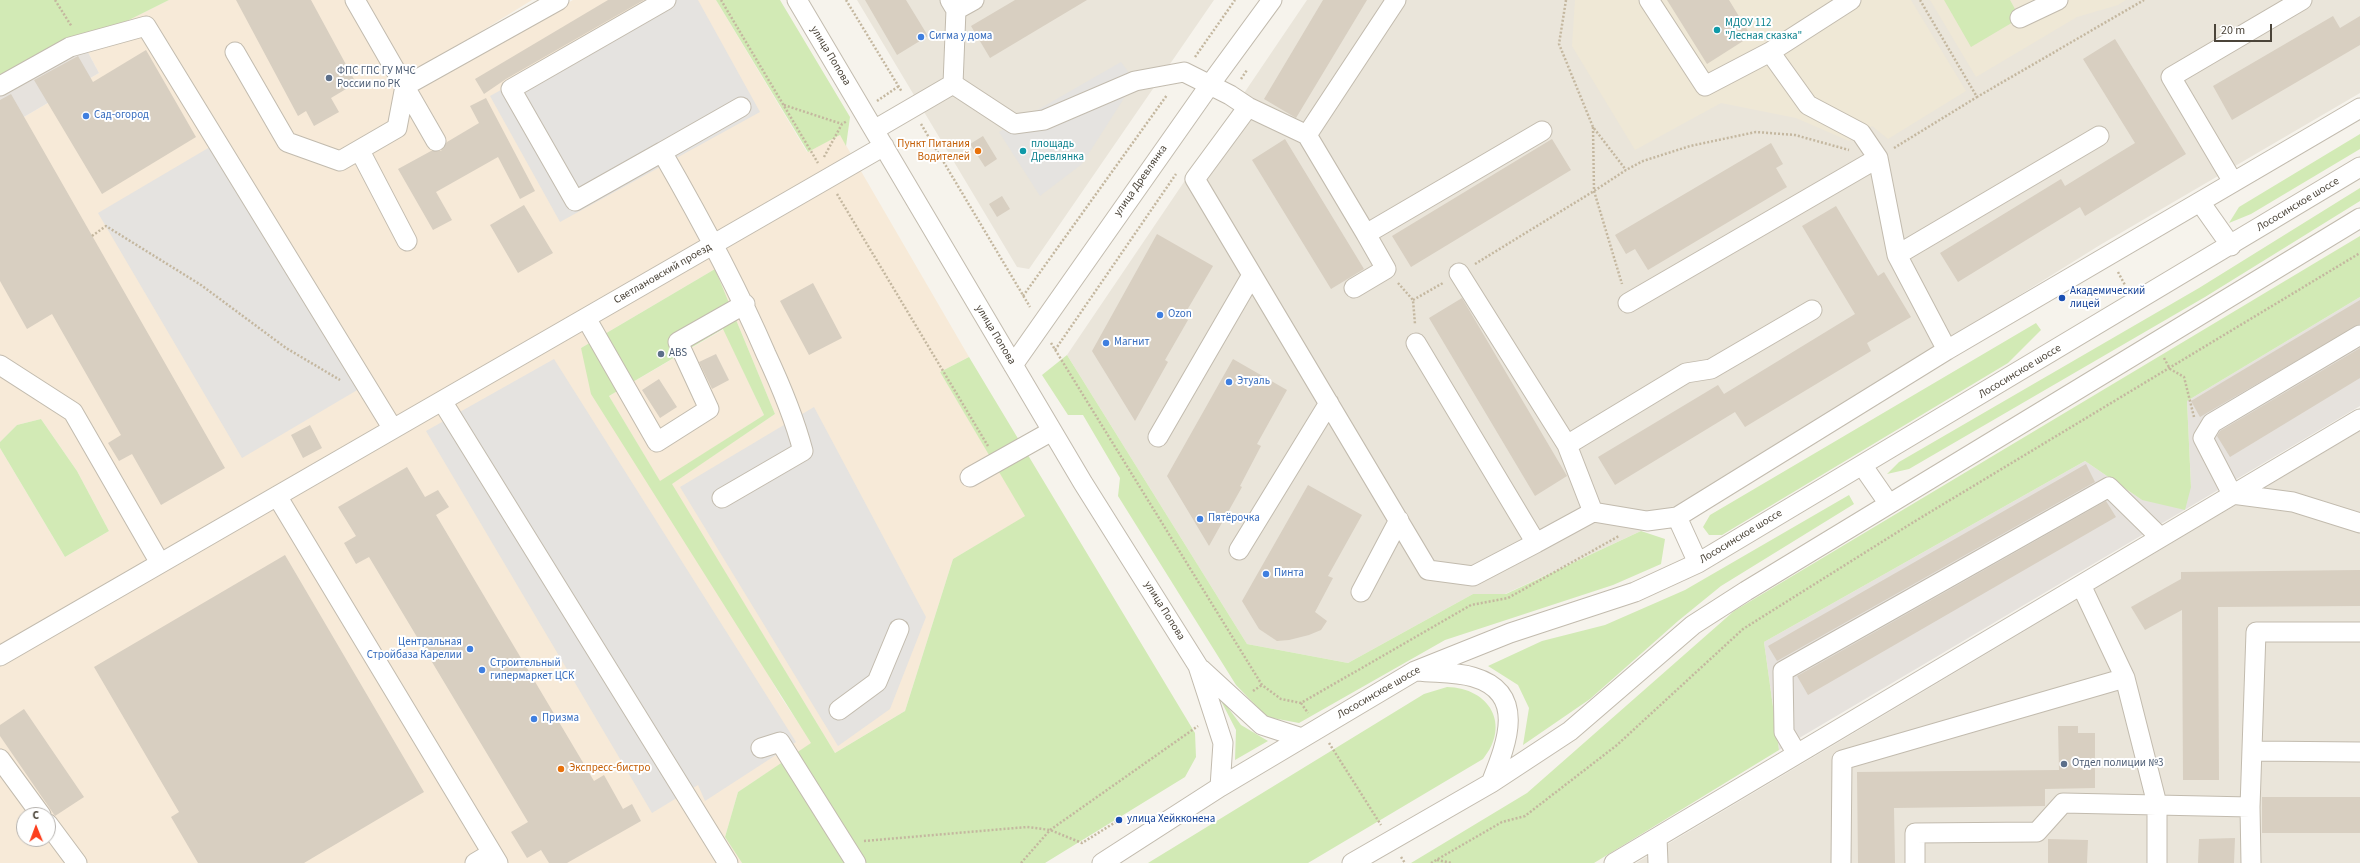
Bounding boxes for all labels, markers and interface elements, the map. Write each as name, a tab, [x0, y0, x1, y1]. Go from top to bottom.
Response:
scale bar	[2216, 16, 2274, 42]
place label: МДОУ 112 "Лесная сказка"	[1725, 17, 1802, 43]
text: 20 m	[2221, 22, 2245, 39]
street label: улица Попова	[807, 24, 853, 88]
marker: МДОУ 112 "Лесная сказка"	[1712, 25, 1722, 35]
place label: Сигма у дома	[929, 30, 992, 44]
marker: Сигма у дома	[916, 32, 926, 42]
place label: ФПС ГПС ГУ МЧС России по РК	[337, 65, 416, 91]
marker: ФПС ГПС ГУ МЧС России по РК	[324, 73, 334, 83]
place label: Сад-огород	[94, 109, 149, 123]
marker: Сад-огород	[81, 111, 91, 121]
place label: Пункт Питания Водителей	[897, 138, 970, 164]
place label: площадь Древлянка	[1031, 138, 1084, 164]
street label: улица Древлянка	[1112, 143, 1170, 219]
marker: Пункт Питания Водителей	[973, 146, 983, 156]
marker: площадь Древлянка	[1018, 146, 1028, 156]
street label: Лососинское шоссе	[2254, 175, 2342, 235]
street label: Светлановский проезд	[612, 241, 714, 307]
place label: Академический лицей	[2070, 285, 2145, 311]
marker: Академический лицей	[2057, 293, 2067, 303]
street label: улица Попова	[972, 303, 1018, 367]
place label: Ozon	[1168, 308, 1192, 322]
marker: Ozon	[1155, 310, 1165, 320]
place label: Магнит	[1114, 336, 1150, 350]
marker: Магнит	[1101, 338, 1111, 348]
street label: Лососинское шоссе	[1976, 342, 2064, 402]
place label: ABS	[669, 347, 687, 361]
marker: ABS	[656, 349, 666, 359]
place label: Этуаль	[1237, 375, 1270, 389]
marker: Этуаль	[1224, 377, 1234, 387]
street label: Лососинское шоссе	[1697, 507, 1785, 567]
place label: Пятёрочка	[1208, 512, 1260, 526]
marker: Пятёрочка	[1195, 514, 1205, 524]
place label: Пинта	[1274, 567, 1304, 581]
marker: Пинта	[1261, 569, 1271, 579]
street label: улица Попова	[1141, 579, 1187, 643]
place label: Центральная Стройбаза Карелии	[367, 636, 462, 662]
marker: Центральная Стройбаза Карелии	[465, 644, 475, 654]
place label: Строительный гипермаркет ЦСК	[490, 657, 574, 683]
street label: Лососинское шоссе	[1335, 664, 1423, 722]
marker: Строительный гипермаркет ЦСК	[477, 665, 487, 675]
place label: Призма	[542, 712, 579, 726]
marker: Призма	[529, 714, 539, 724]
place label: Отдел полиции №3	[2072, 757, 2164, 771]
marker: Отдел полиции №3	[2059, 759, 2069, 769]
place label: Экспресс-бистро	[569, 762, 650, 776]
marker: Экспресс-бистро	[556, 764, 566, 774]
north arrow	[16, 807, 56, 847]
text: С	[32, 808, 39, 823]
place label: улица Хейкконена	[1127, 813, 1215, 827]
marker: улица Хейкконена	[1114, 815, 1124, 825]

